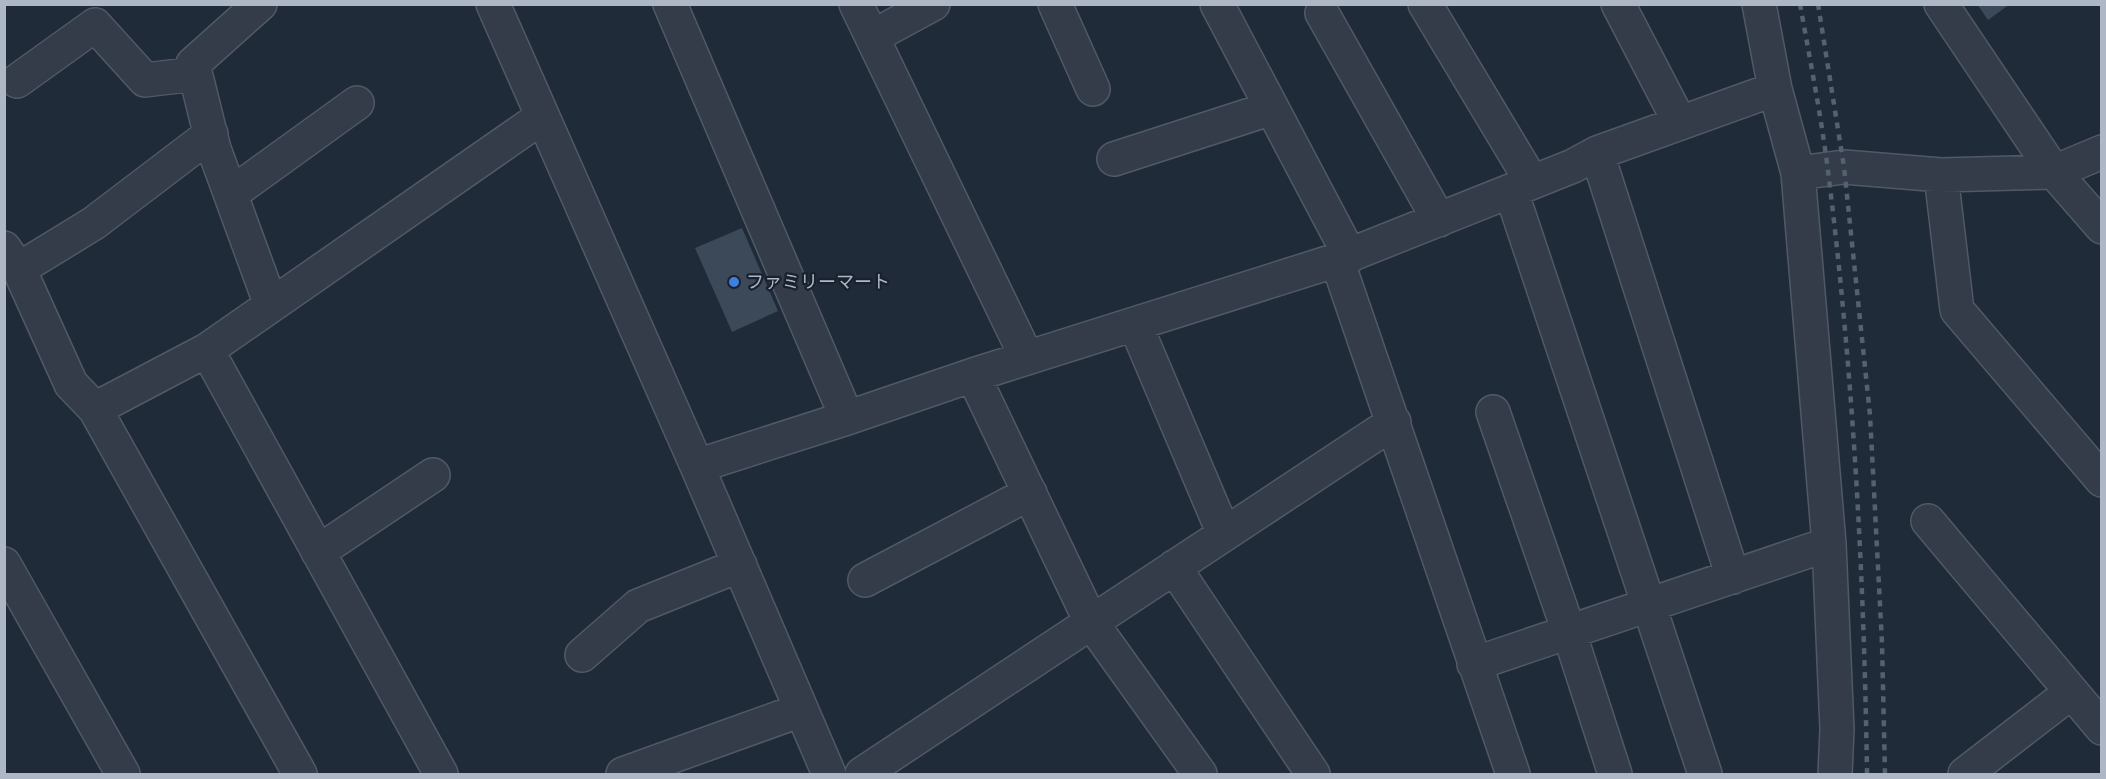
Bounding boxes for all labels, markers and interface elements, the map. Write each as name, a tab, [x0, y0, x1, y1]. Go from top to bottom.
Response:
place label: ファミリーマート	[746, 271, 890, 293]
marker: ファミリーマート	[727, 275, 741, 289]

